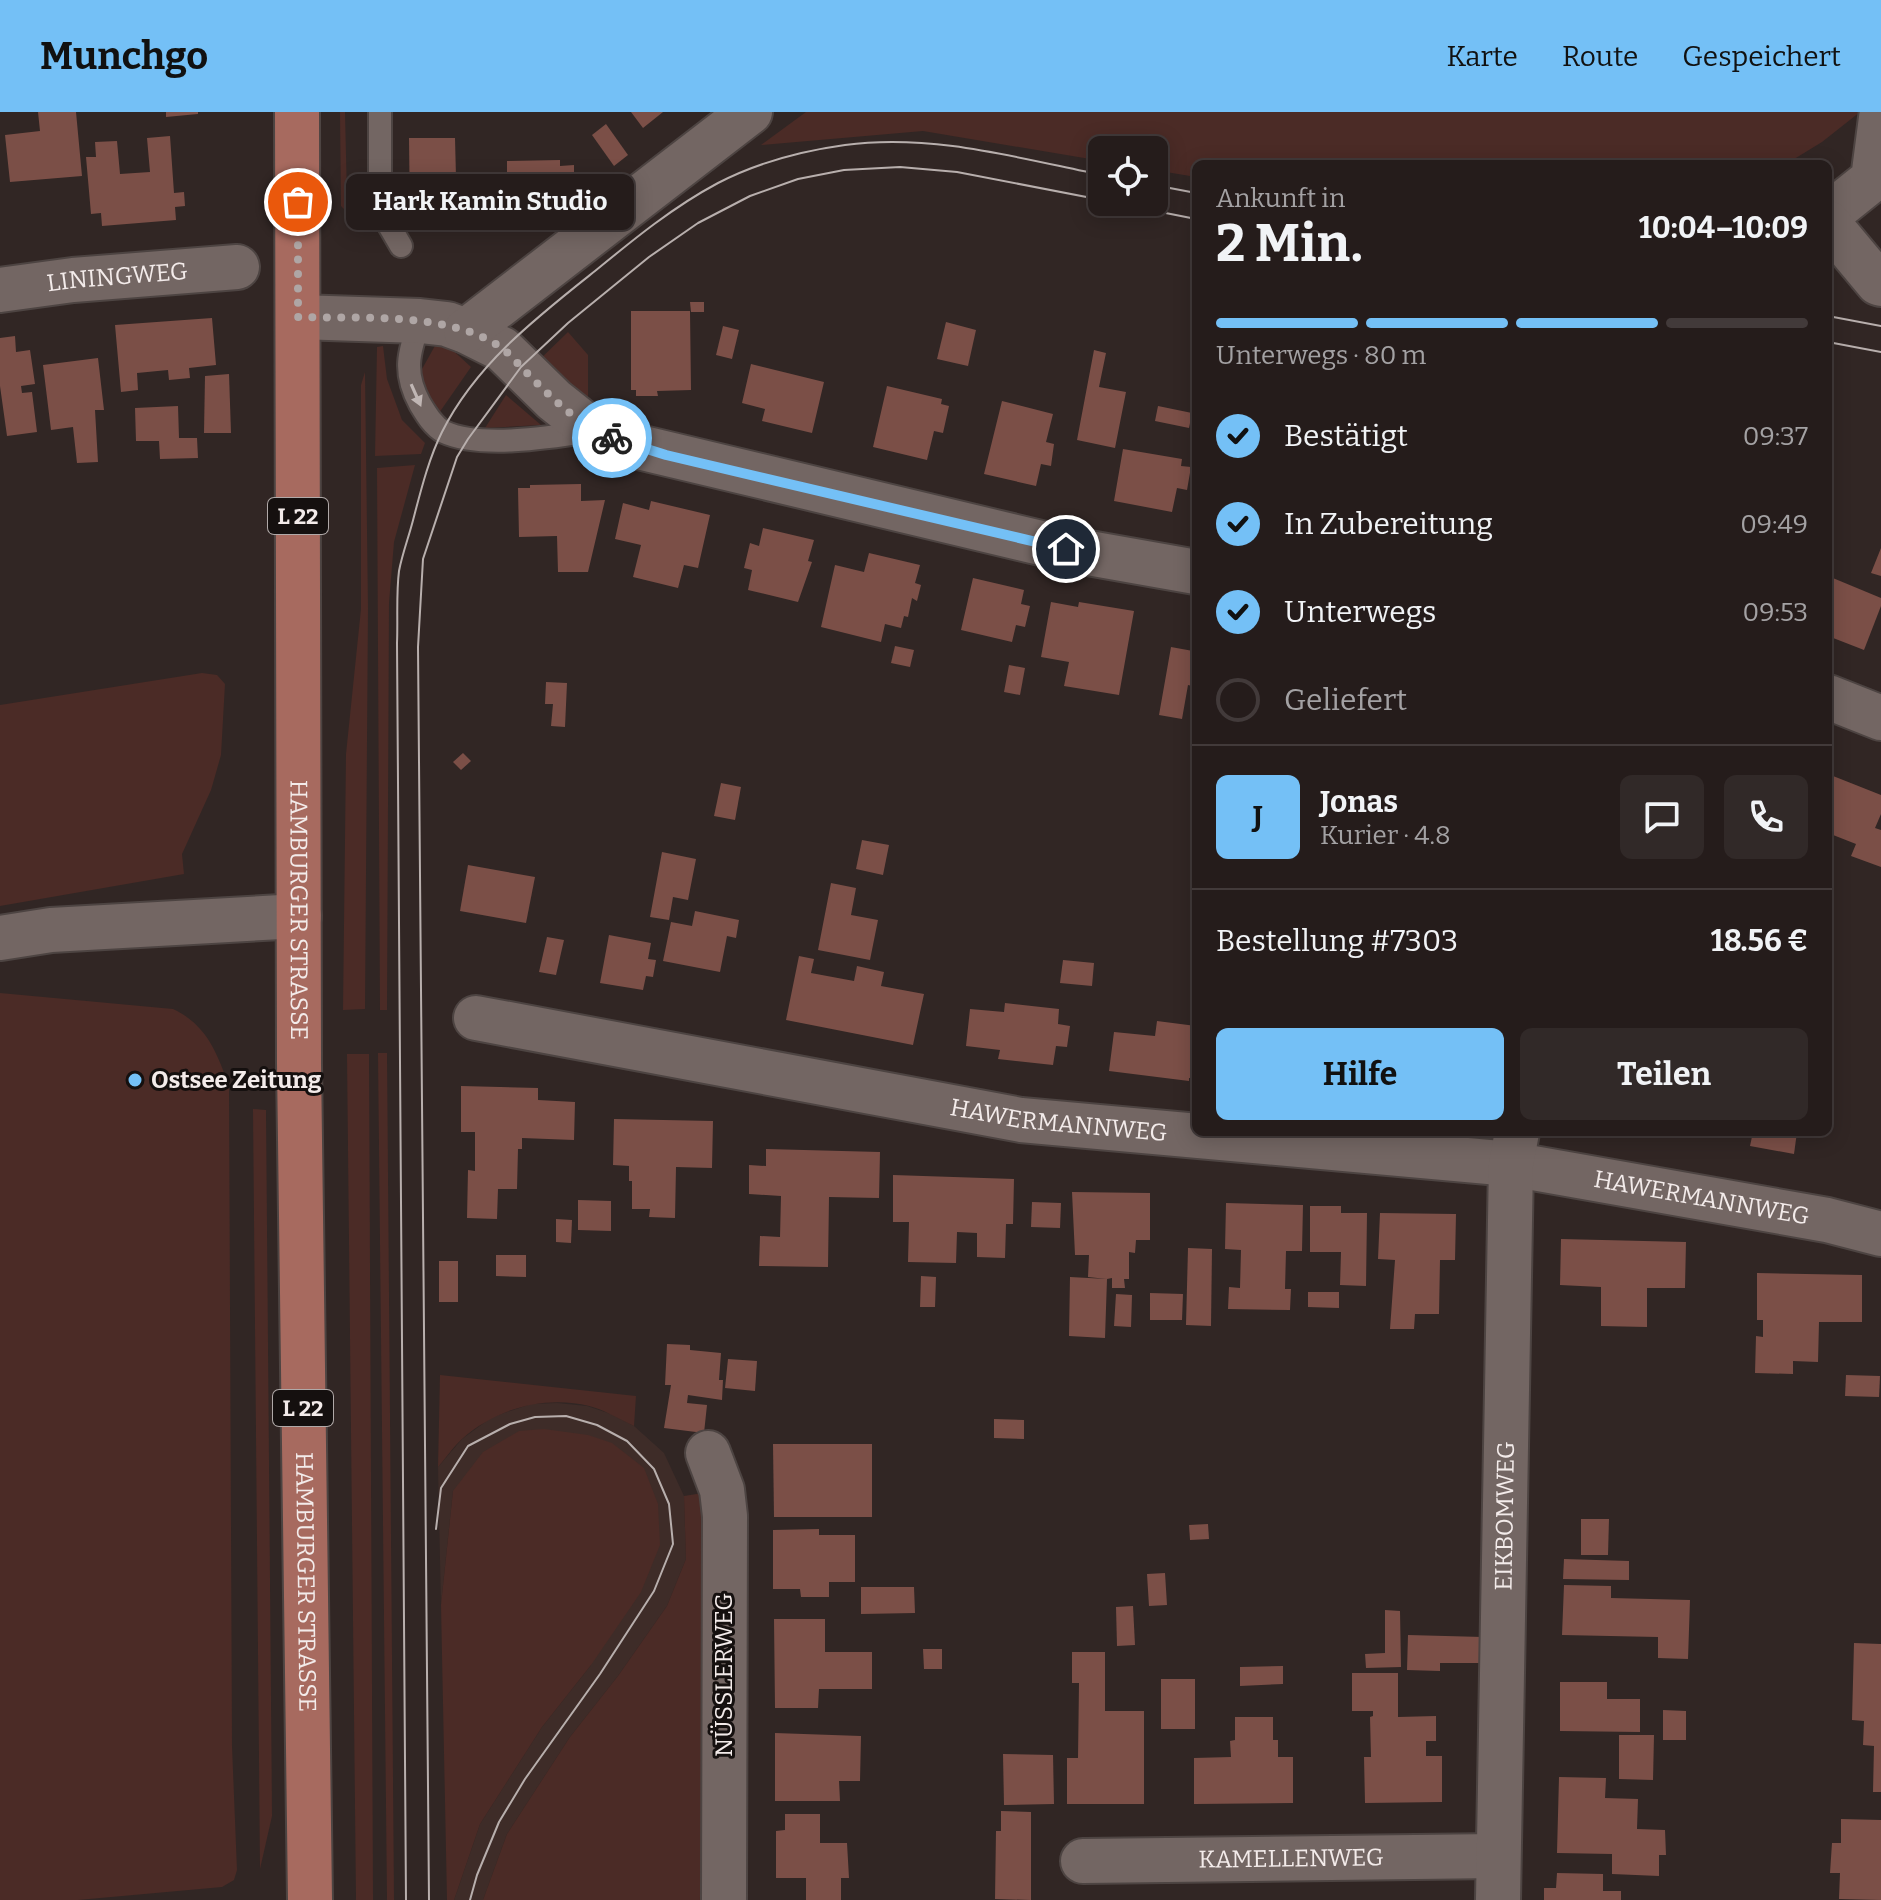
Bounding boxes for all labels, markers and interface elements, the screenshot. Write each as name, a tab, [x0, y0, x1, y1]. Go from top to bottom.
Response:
text: Munchgo	[40, 33, 208, 79]
text: Karte	[1447, 40, 1518, 73]
text: Route	[1562, 40, 1638, 73]
text: Gespeichert	[1682, 40, 1841, 73]
map controls	[1088, 136, 1168, 216]
button: locate	[1088, 136, 1168, 216]
pin	[264, 168, 332, 236]
callout: Hark Kamin Studio	[346, 174, 634, 230]
icon: bag	[276, 180, 320, 224]
text: Ankunft in	[1216, 183, 1345, 214]
text: Hark Kamin Studio	[373, 186, 607, 217]
text: 10:04–10:09	[1639, 210, 1808, 246]
text: 2 Min.	[1216, 212, 1363, 275]
street label: LININGWEG	[45, 257, 189, 297]
text: Unterwegs · 80 m	[1216, 340, 1426, 371]
one-way arrow	[410, 384, 423, 407]
courier	[572, 398, 652, 478]
icon: check	[1216, 414, 1260, 458]
icon: bike	[590, 416, 634, 460]
text: Bestätigt	[1284, 418, 1408, 454]
text: 09:37	[1743, 421, 1808, 452]
road number: L 22	[268, 498, 328, 534]
icon: check	[1216, 502, 1260, 546]
text: In Zubereitung	[1284, 506, 1493, 542]
text: 09:49	[1740, 509, 1808, 540]
pin	[1032, 515, 1100, 583]
icon: home	[1044, 527, 1088, 571]
icon: check	[1216, 590, 1260, 634]
text: Unterwegs	[1284, 594, 1436, 630]
text: 09:53	[1743, 597, 1808, 628]
text: Geliefert	[1284, 682, 1407, 718]
button: chat	[1620, 775, 1704, 859]
button: phone	[1724, 775, 1808, 859]
street label: HAMBURGER STRASSE	[284, 780, 313, 1040]
text: Jonas	[1320, 784, 1398, 820]
text: J	[1253, 799, 1263, 835]
text: Kurier · 4.8	[1320, 820, 1451, 851]
text: Bestellung #7303	[1216, 923, 1458, 959]
text: 18.56 €	[1711, 923, 1808, 959]
button: Hilfe	[1216, 1028, 1504, 1120]
button: Teilen	[1520, 1028, 1808, 1120]
place label: Ostsee Zeitung	[151, 1066, 322, 1094]
marker: Ostsee Zeitung	[126, 1071, 144, 1089]
street label: HAWERMANNWEG	[948, 1093, 1168, 1147]
street label: HAWERMANNWEG	[1592, 1165, 1812, 1231]
road number: L 22	[273, 1390, 333, 1426]
street label: EIKBOMWEG	[1489, 1441, 1520, 1591]
street label: HAMBURGER STRASSE	[290, 1452, 322, 1712]
street label: NÜSSLERWEG	[710, 1593, 738, 1757]
street label: KAMELLENWEG	[1198, 1843, 1384, 1874]

